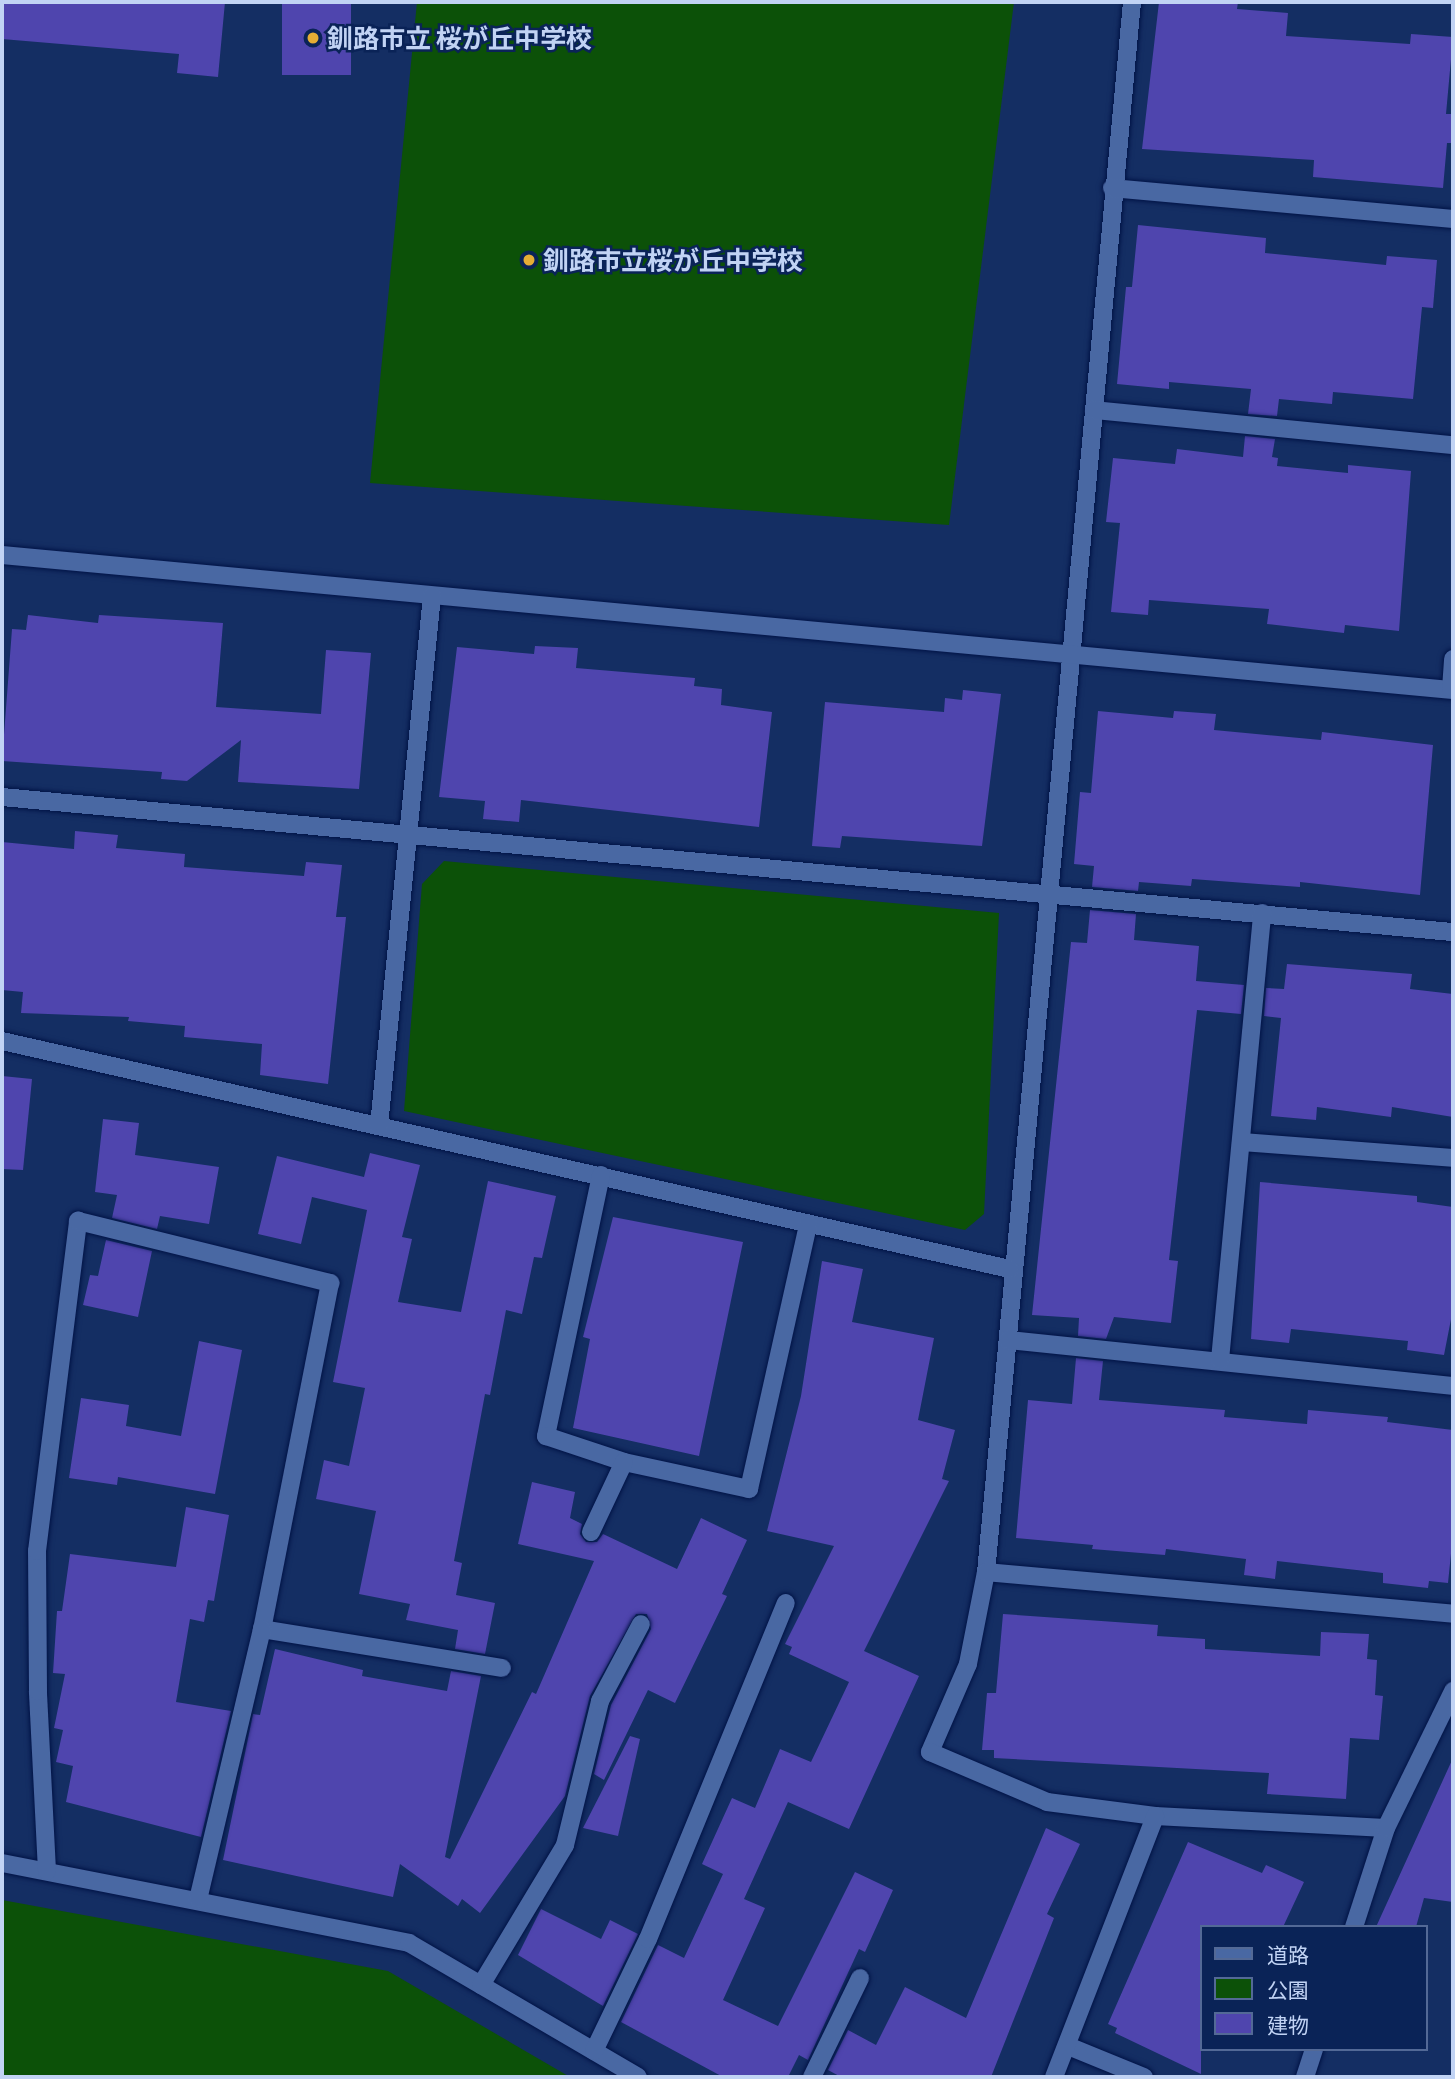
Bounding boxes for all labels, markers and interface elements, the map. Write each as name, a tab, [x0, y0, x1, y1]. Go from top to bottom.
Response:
place label: 釧路市立 桜が丘中学校	[327, 22, 592, 54]
marker: 釧路市立 桜が丘中学校	[305, 30, 321, 46]
place label: 釧路市立桜が丘中学校	[543, 244, 803, 276]
marker: 釧路市立桜が丘中学校	[521, 252, 537, 268]
legend	[1200, 1925, 1427, 2051]
text: 道路	[1267, 1942, 1309, 1967]
text: 公園	[1267, 1977, 1309, 2002]
text: 建物	[1267, 2012, 1309, 2037]

